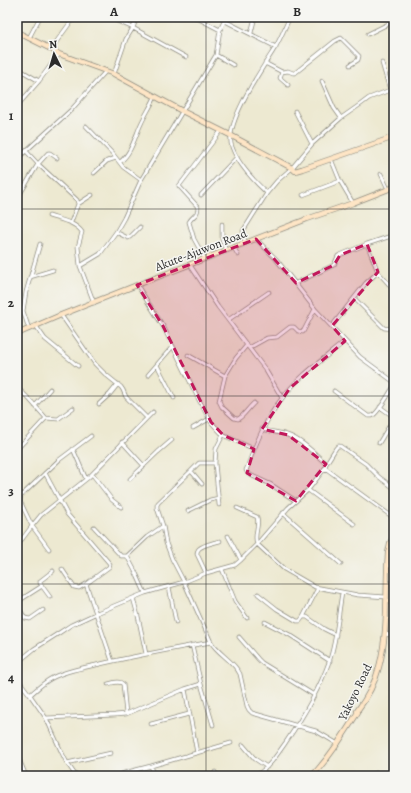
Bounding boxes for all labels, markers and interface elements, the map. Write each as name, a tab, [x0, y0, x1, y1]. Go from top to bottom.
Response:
text: A	[109, 3, 119, 20]
text: B	[293, 3, 301, 20]
north arrow	[34, 34, 74, 74]
text: N	[49, 37, 58, 52]
text: 1	[9, 107, 14, 124]
street label: Akute-Ajuwon Road	[152, 225, 250, 275]
text: 2	[8, 294, 15, 311]
text: 3	[8, 482, 14, 499]
street label: Yakoyo Road	[334, 660, 376, 724]
text: 4	[8, 669, 14, 686]

